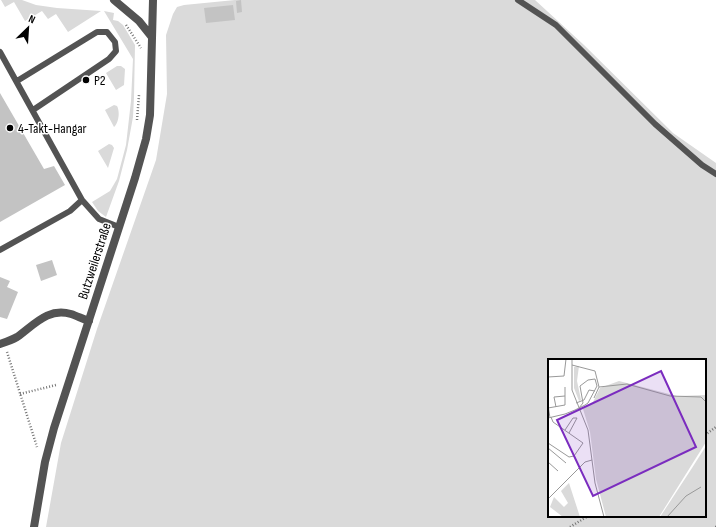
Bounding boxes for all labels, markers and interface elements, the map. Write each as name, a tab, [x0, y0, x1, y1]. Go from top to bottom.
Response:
north arrow	[8, 8, 48, 48]
text: N	[27, 12, 38, 27]
place label: P2	[94, 72, 106, 89]
marker: P2	[81, 75, 91, 85]
place label: 4-Takt-Hangar	[18, 120, 87, 137]
marker: 4-Takt-Hangar	[5, 123, 15, 133]
street label: Butzweilerstraße	[74, 221, 115, 302]
inset map	[548, 359, 706, 517]

